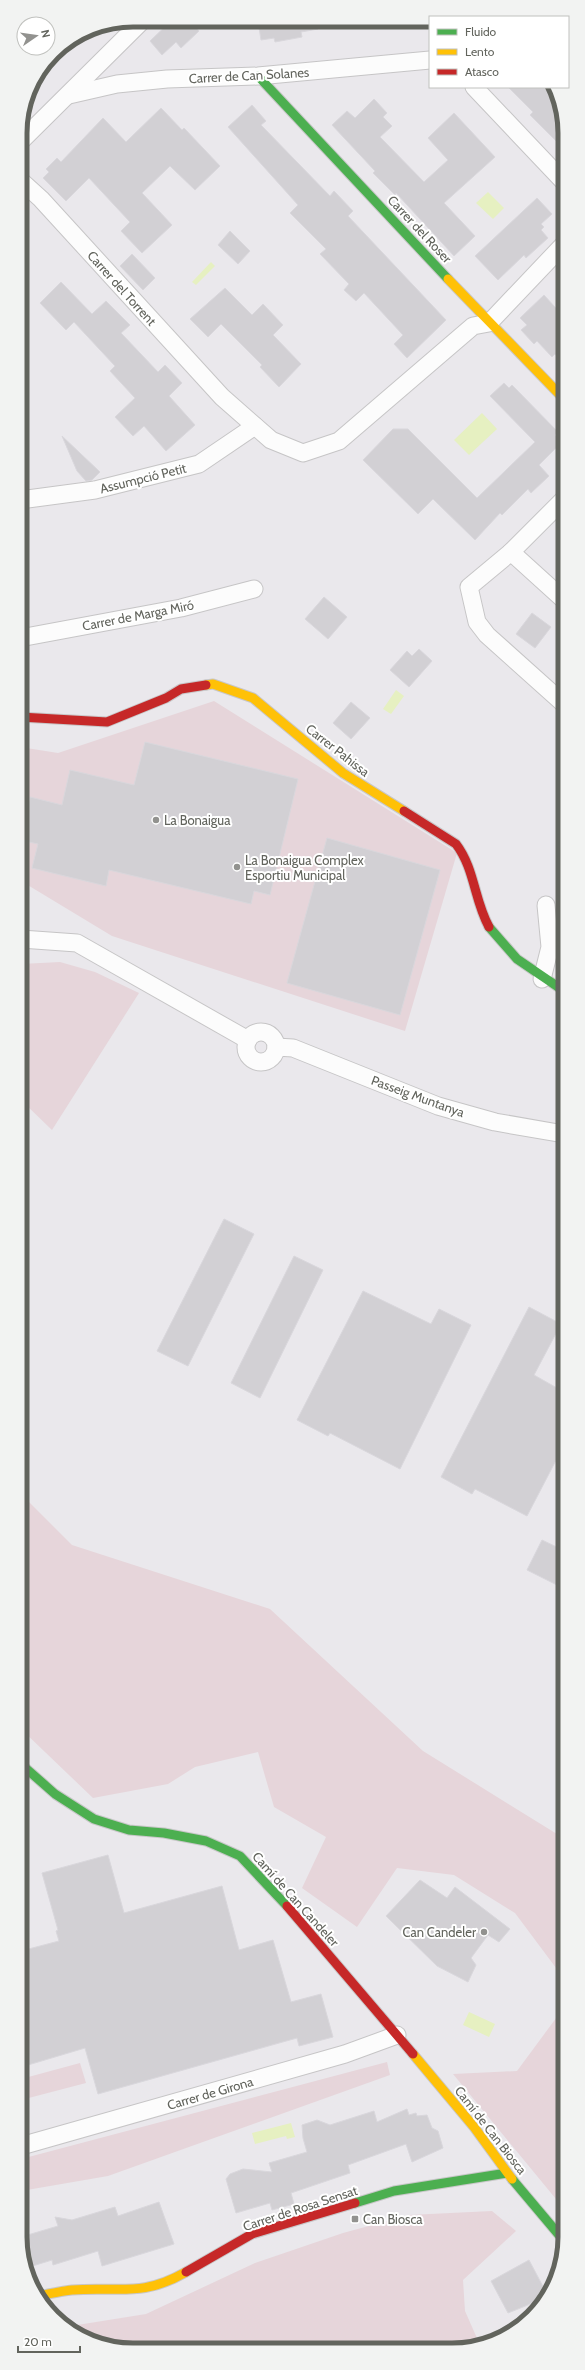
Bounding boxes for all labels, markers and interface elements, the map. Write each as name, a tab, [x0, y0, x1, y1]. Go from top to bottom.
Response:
north arrow	[16, 16, 56, 56]
legend	[429, 16, 569, 88]
text: Fluido	[465, 24, 497, 39]
text: N	[38, 28, 53, 39]
text: Lento	[465, 44, 495, 59]
street label: Carrer de Can Solanes	[188, 64, 310, 86]
text: Atasco	[465, 64, 499, 79]
street label: Carrer del Roser	[385, 192, 456, 267]
street label: Carrer del Torrent	[84, 247, 160, 329]
street label: Assumpció Petit	[98, 459, 188, 496]
street label: Carrer de Marga Miró	[81, 596, 195, 634]
street label: Carrer Pahissa	[303, 720, 374, 780]
place label: La Bonaigua	[164, 812, 231, 828]
marker: La Bonaigua	[151, 815, 161, 825]
place label: La Bonaigua Complex Esportiu Municipal	[245, 852, 365, 883]
marker: La Bonaigua Complex Esportiu Municipal	[232, 862, 242, 872]
street label: Passeig Muntanya	[369, 1072, 467, 1121]
street label: Camí de Can Candeler	[249, 1848, 343, 1950]
place label: Can Candeler	[402, 1924, 477, 1940]
marker: Can Candeler	[479, 1927, 489, 1937]
street label: Carrer de Girona	[165, 2073, 256, 2113]
street label: Camí de Can Biosca	[452, 2083, 531, 2178]
street label: Carrer de Rosa Sensat	[241, 2182, 360, 2234]
place label: Can Biosca	[363, 2211, 423, 2227]
marker: Can Biosca	[350, 2214, 360, 2224]
scale bar	[18, 2328, 80, 2354]
text: 20 m	[24, 2334, 52, 2349]

